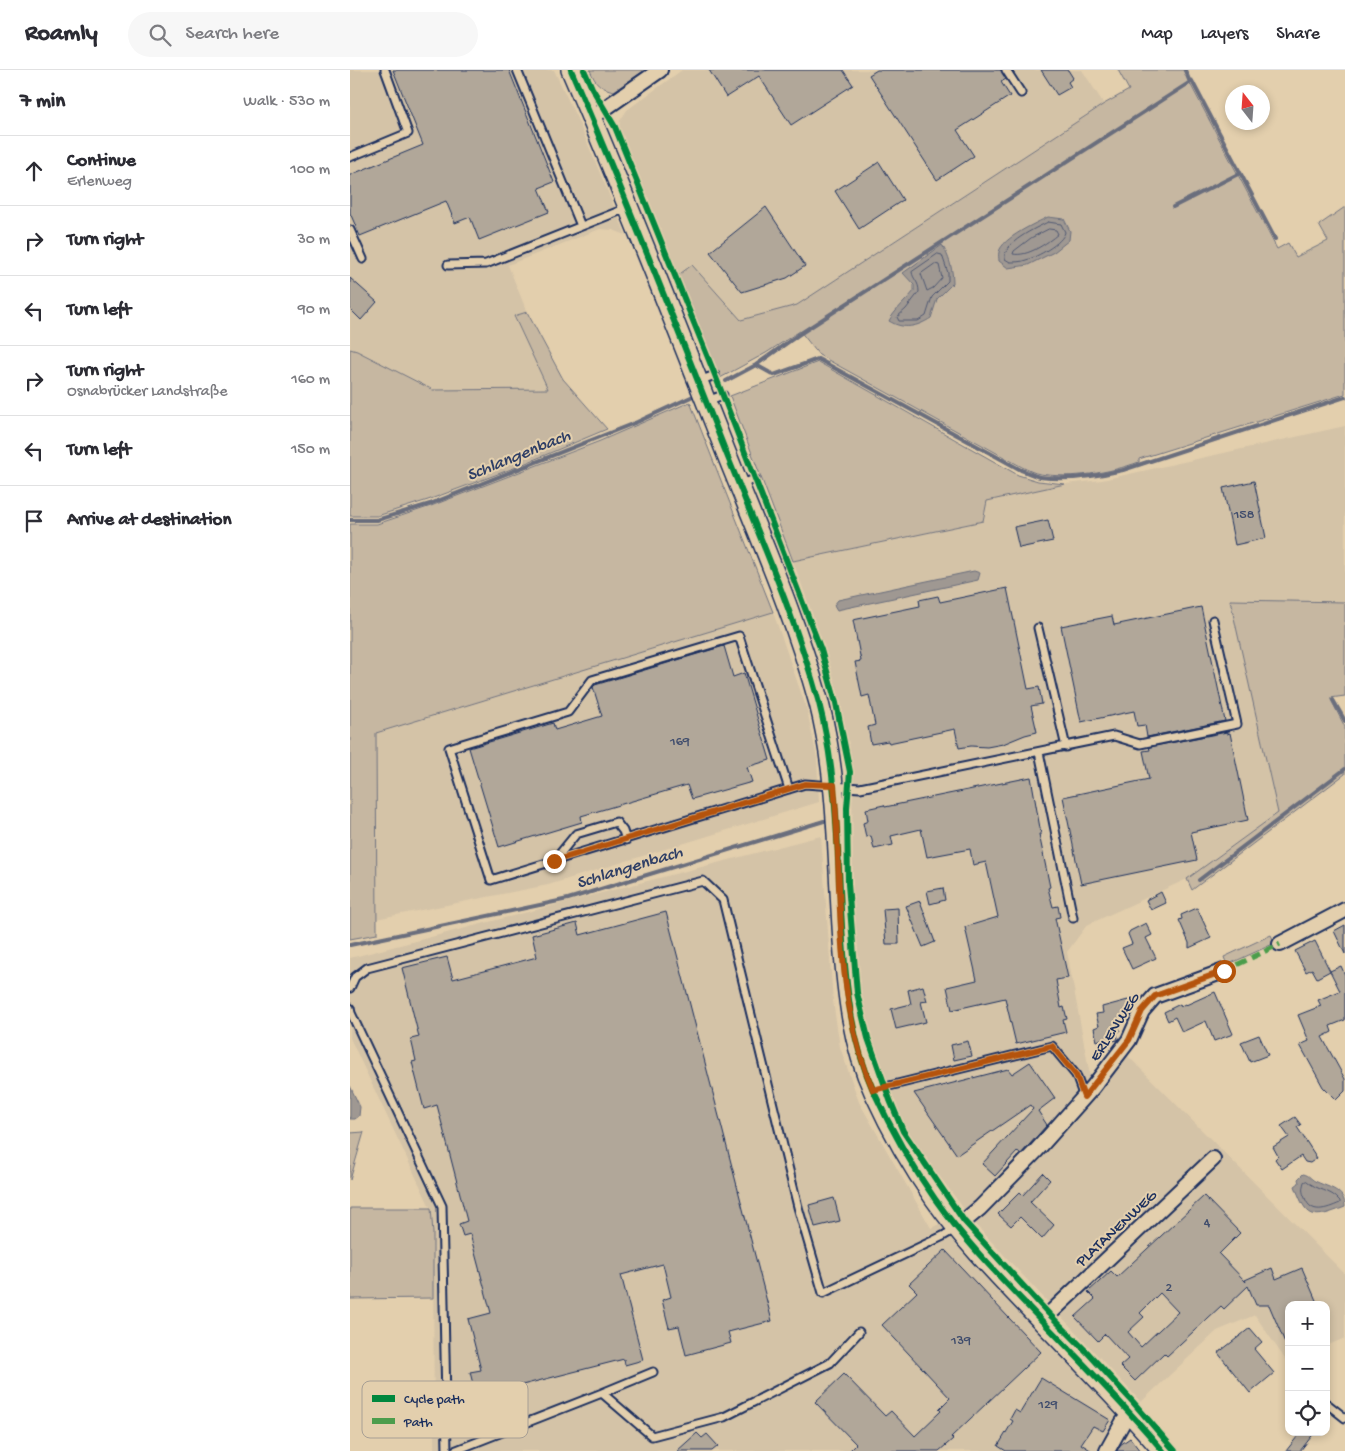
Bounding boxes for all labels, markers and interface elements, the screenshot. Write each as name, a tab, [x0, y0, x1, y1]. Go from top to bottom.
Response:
search box	[128, 12, 478, 57]
text: Roamly	[25, 20, 98, 49]
icon: search	[146, 21, 174, 49]
text: Search here	[186, 23, 279, 46]
text: Map	[1141, 24, 1173, 45]
text: Layers	[1201, 24, 1248, 45]
text: Share	[1276, 24, 1320, 45]
north arrow	[1225, 85, 1270, 130]
text: 7 min	[20, 90, 65, 115]
text: Walk · 530 m	[243, 93, 330, 112]
text: Continue	[67, 150, 136, 173]
icon: ahead	[20, 157, 48, 185]
text: 100 m	[290, 161, 330, 180]
text: Erlenweg	[67, 173, 132, 192]
icon: right	[20, 227, 48, 255]
text: Turn right	[67, 229, 143, 252]
text: 30 m	[297, 231, 330, 250]
icon: left	[20, 297, 48, 325]
text: Turn left	[67, 299, 131, 322]
text: 90 m	[298, 301, 330, 320]
text: Turn right	[67, 360, 143, 383]
icon: right	[20, 367, 48, 395]
text: 160 m	[291, 371, 330, 390]
text: Osnabrücker Landstraße	[67, 383, 228, 402]
water label: Schlangenbach	[464, 426, 574, 487]
icon: left	[20, 437, 48, 465]
text: Turn left	[67, 439, 131, 462]
text: 150 m	[291, 441, 330, 460]
icon: arrive	[20, 507, 48, 535]
house number: 158	[1233, 507, 1255, 524]
text: Arrive at destination	[67, 509, 231, 532]
house number: 169	[669, 734, 690, 751]
water label: Schlangenbach	[574, 842, 686, 895]
route end	[543, 850, 566, 873]
route start	[1213, 960, 1236, 983]
street label: ERLENWEG	[1087, 989, 1146, 1066]
street label: PLATANENWEG	[1072, 1186, 1163, 1273]
house number: 4	[1204, 1215, 1211, 1232]
house number: 2	[1166, 1280, 1173, 1297]
map controls	[1285, 1301, 1330, 1436]
button: +	[1285, 1301, 1330, 1346]
house number: 139	[950, 1333, 971, 1350]
button: −	[1285, 1346, 1330, 1391]
legend	[362, 1381, 528, 1438]
button: locate	[1285, 1391, 1330, 1436]
text: Cycle path	[404, 1392, 465, 1409]
house number: 129	[1037, 1397, 1058, 1414]
text: Path	[403, 1415, 433, 1432]

